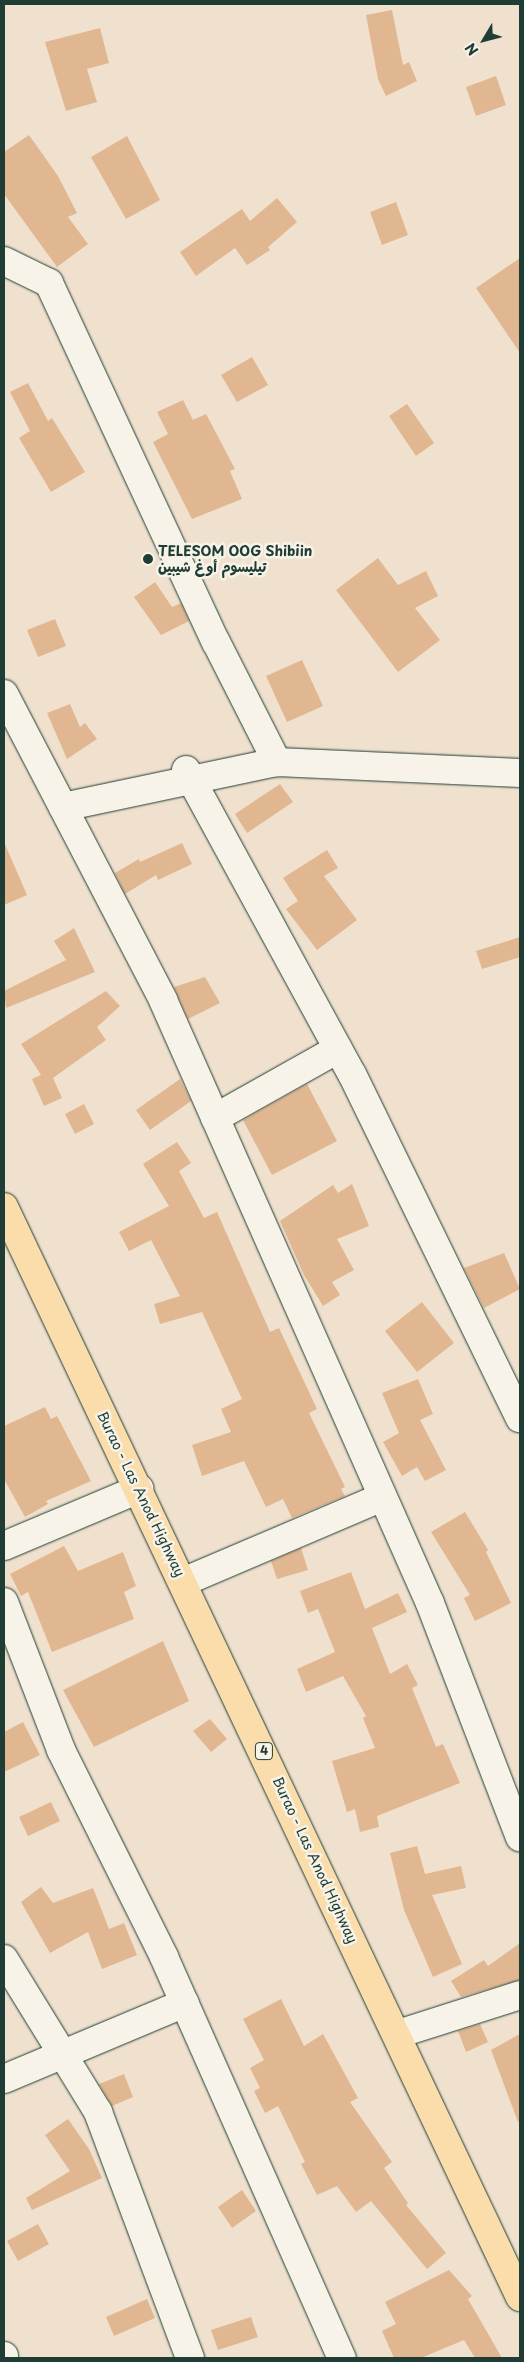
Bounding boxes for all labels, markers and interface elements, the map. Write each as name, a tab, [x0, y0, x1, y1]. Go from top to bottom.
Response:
north arrow	[459, 15, 509, 65]
text: N	[460, 39, 483, 60]
place label: TELESOM OOG Shibiin تيليسوم أوغ شيبين	[158, 543, 315, 576]
marker: TELESOM OOG Shibiin تيليسوم أوغ شيبين	[142, 553, 154, 565]
street label: Burao - Las Anod Highway	[93, 1408, 189, 1580]
road number: 4	[254, 1742, 274, 1760]
street label: Burao - Las Anod Highway	[269, 1774, 361, 1946]

